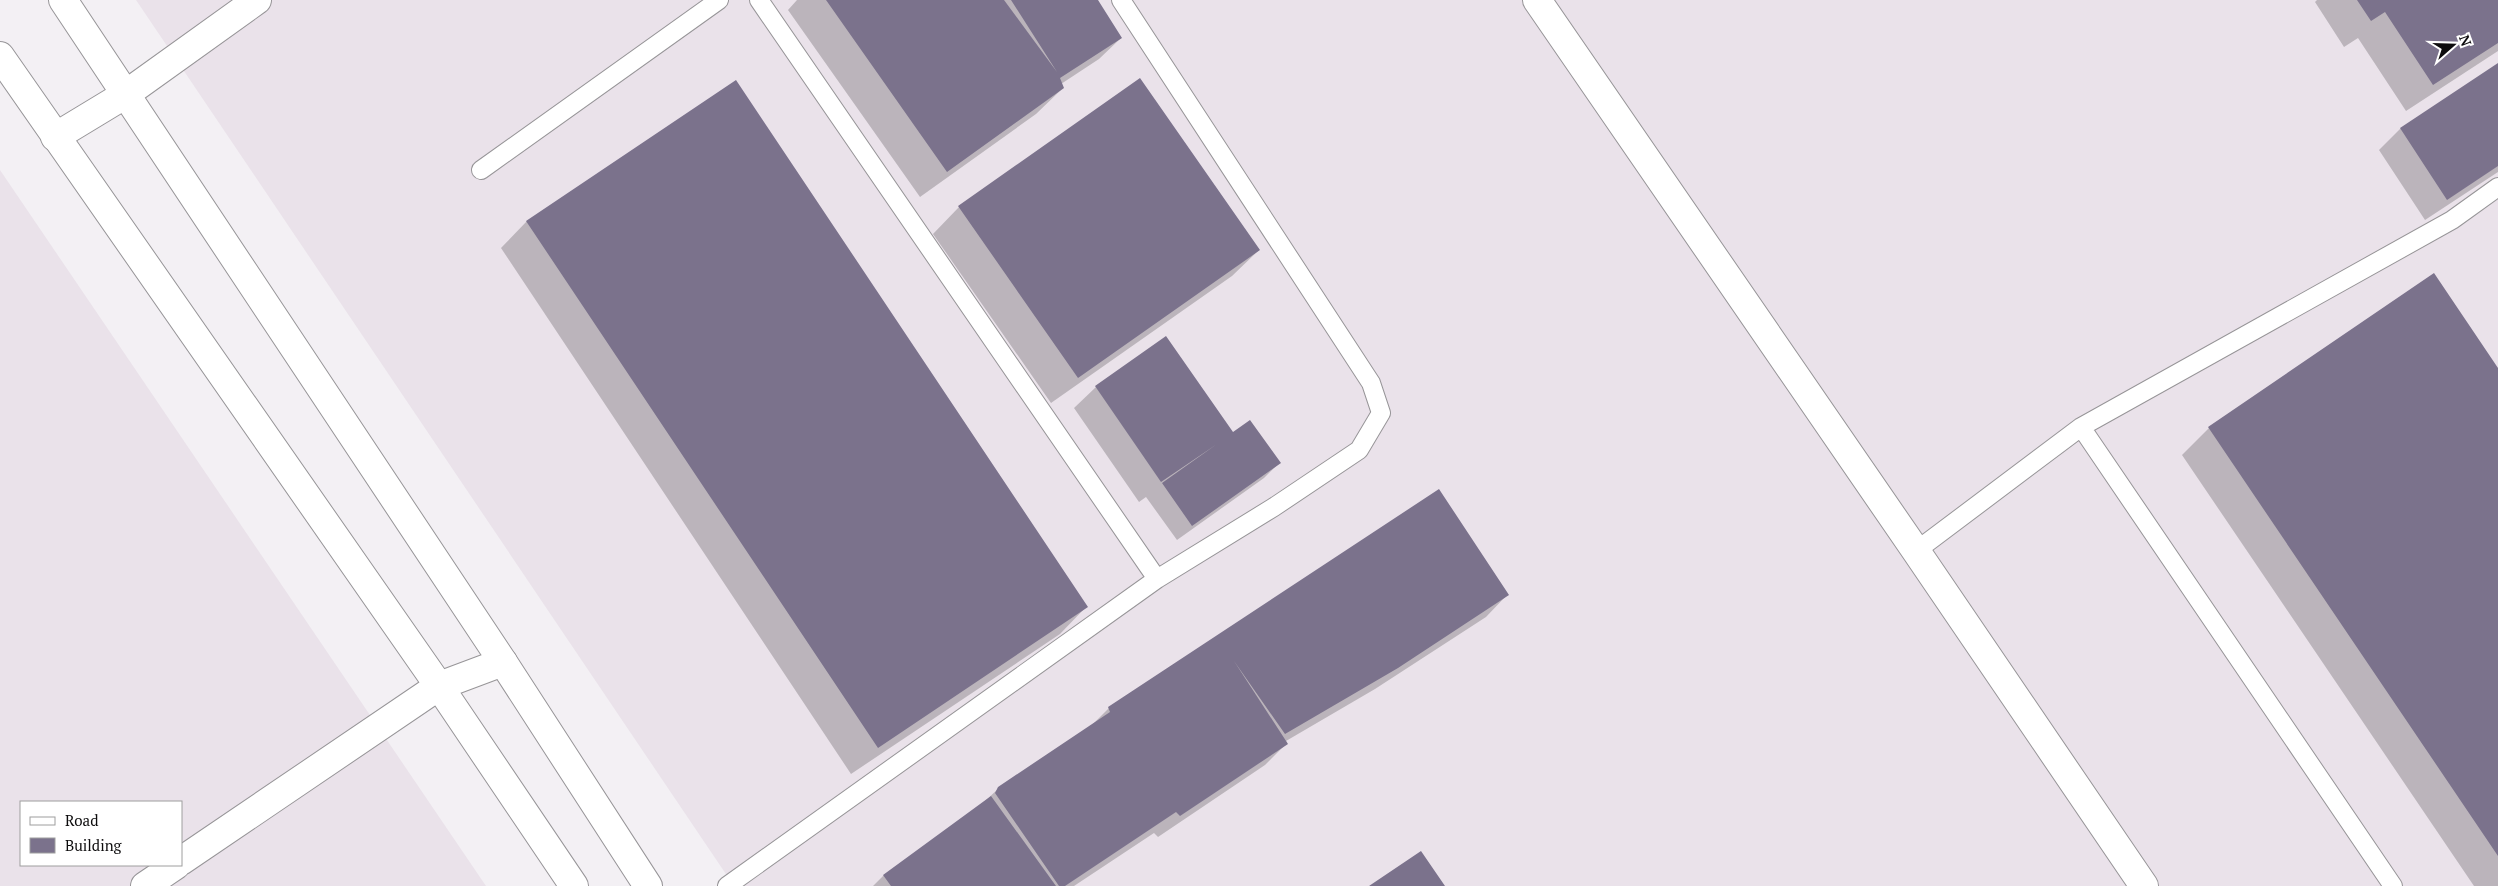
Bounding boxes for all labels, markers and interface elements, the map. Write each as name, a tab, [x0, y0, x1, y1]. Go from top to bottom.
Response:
north arrow	[2428, 20, 2478, 70]
text: N	[2455, 32, 2477, 49]
legend	[20, 801, 182, 866]
text: Road	[65, 810, 98, 830]
text: Building	[65, 835, 123, 855]

